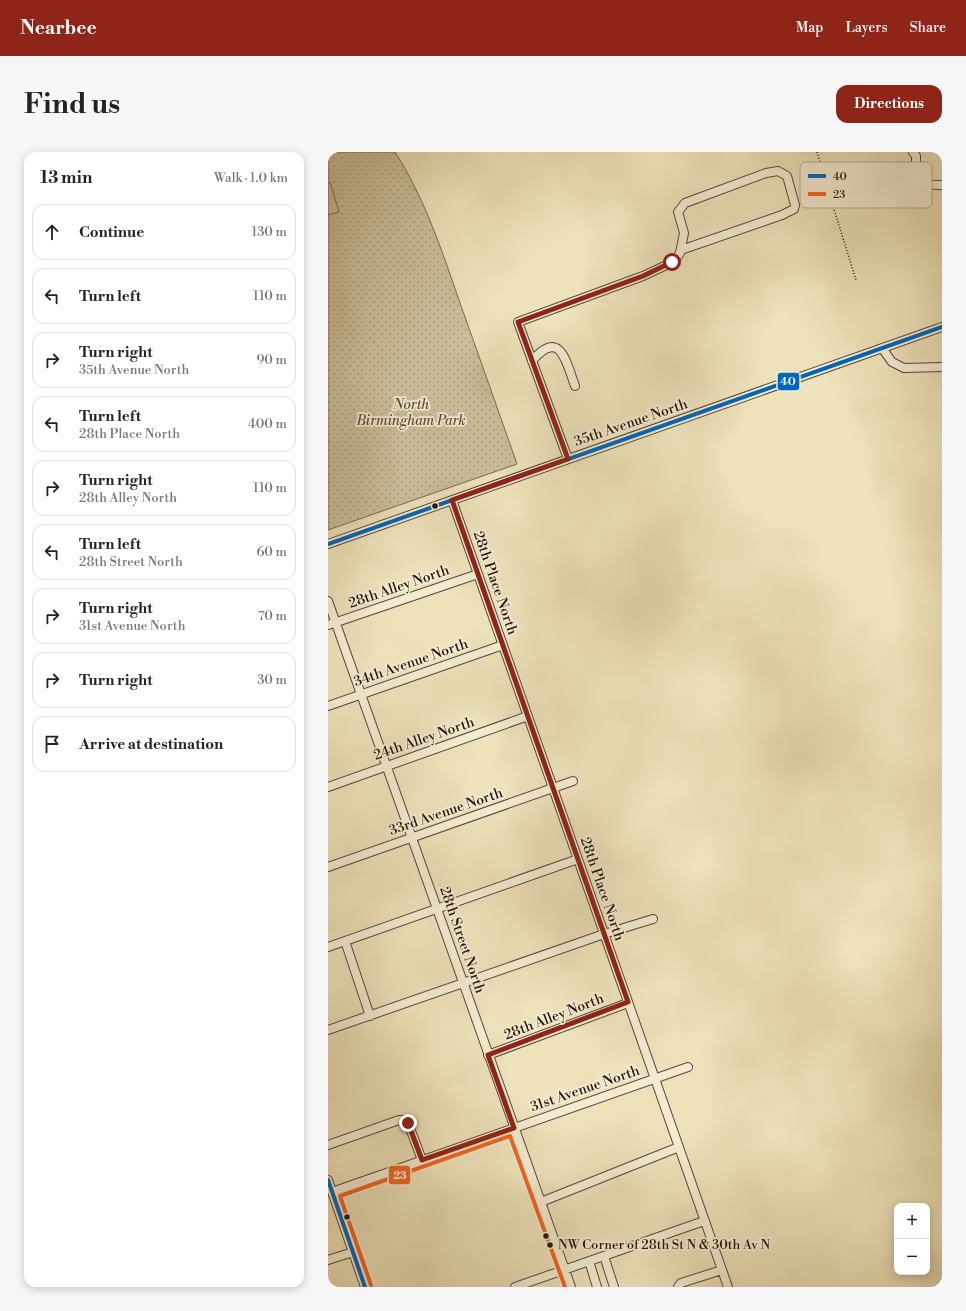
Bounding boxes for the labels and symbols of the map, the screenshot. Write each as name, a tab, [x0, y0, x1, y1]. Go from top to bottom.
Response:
legend	[800, 162, 932, 208]
text: 40	[833, 170, 847, 184]
text: 23	[833, 188, 845, 202]
route start	[663, 253, 681, 271]
line badge: 40	[777, 372, 800, 391]
text: 40	[780, 375, 796, 389]
street label: 35th Avenue North	[572, 395, 691, 451]
park label: North Birmingham Park	[355, 396, 466, 430]
unlabelled marker	[430, 501, 440, 511]
street label: 28th Place North	[469, 529, 521, 638]
street label: 28th Alley North	[346, 561, 452, 613]
street label: 34th Avenue North	[351, 635, 471, 691]
street label: 24th Alley North	[371, 713, 477, 765]
street label: 33rd Avenue North	[387, 784, 506, 840]
street label: 28th Place North	[576, 835, 628, 944]
street label: 28th Street North	[435, 884, 489, 996]
street label: 28th Alley North	[502, 989, 607, 1044]
street label: 31st Avenue North	[528, 1062, 643, 1116]
route end	[399, 1114, 417, 1132]
line badge: 23	[388, 1165, 411, 1185]
text: 23	[393, 1169, 407, 1183]
unlabelled marker	[342, 1212, 352, 1222]
unlabelled marker	[541, 1231, 551, 1241]
place label: NW Corner of 28th St N & 30th Av N	[558, 1237, 770, 1253]
marker: NW Corner of 28th St N & 30th Av N	[545, 1240, 555, 1250]

